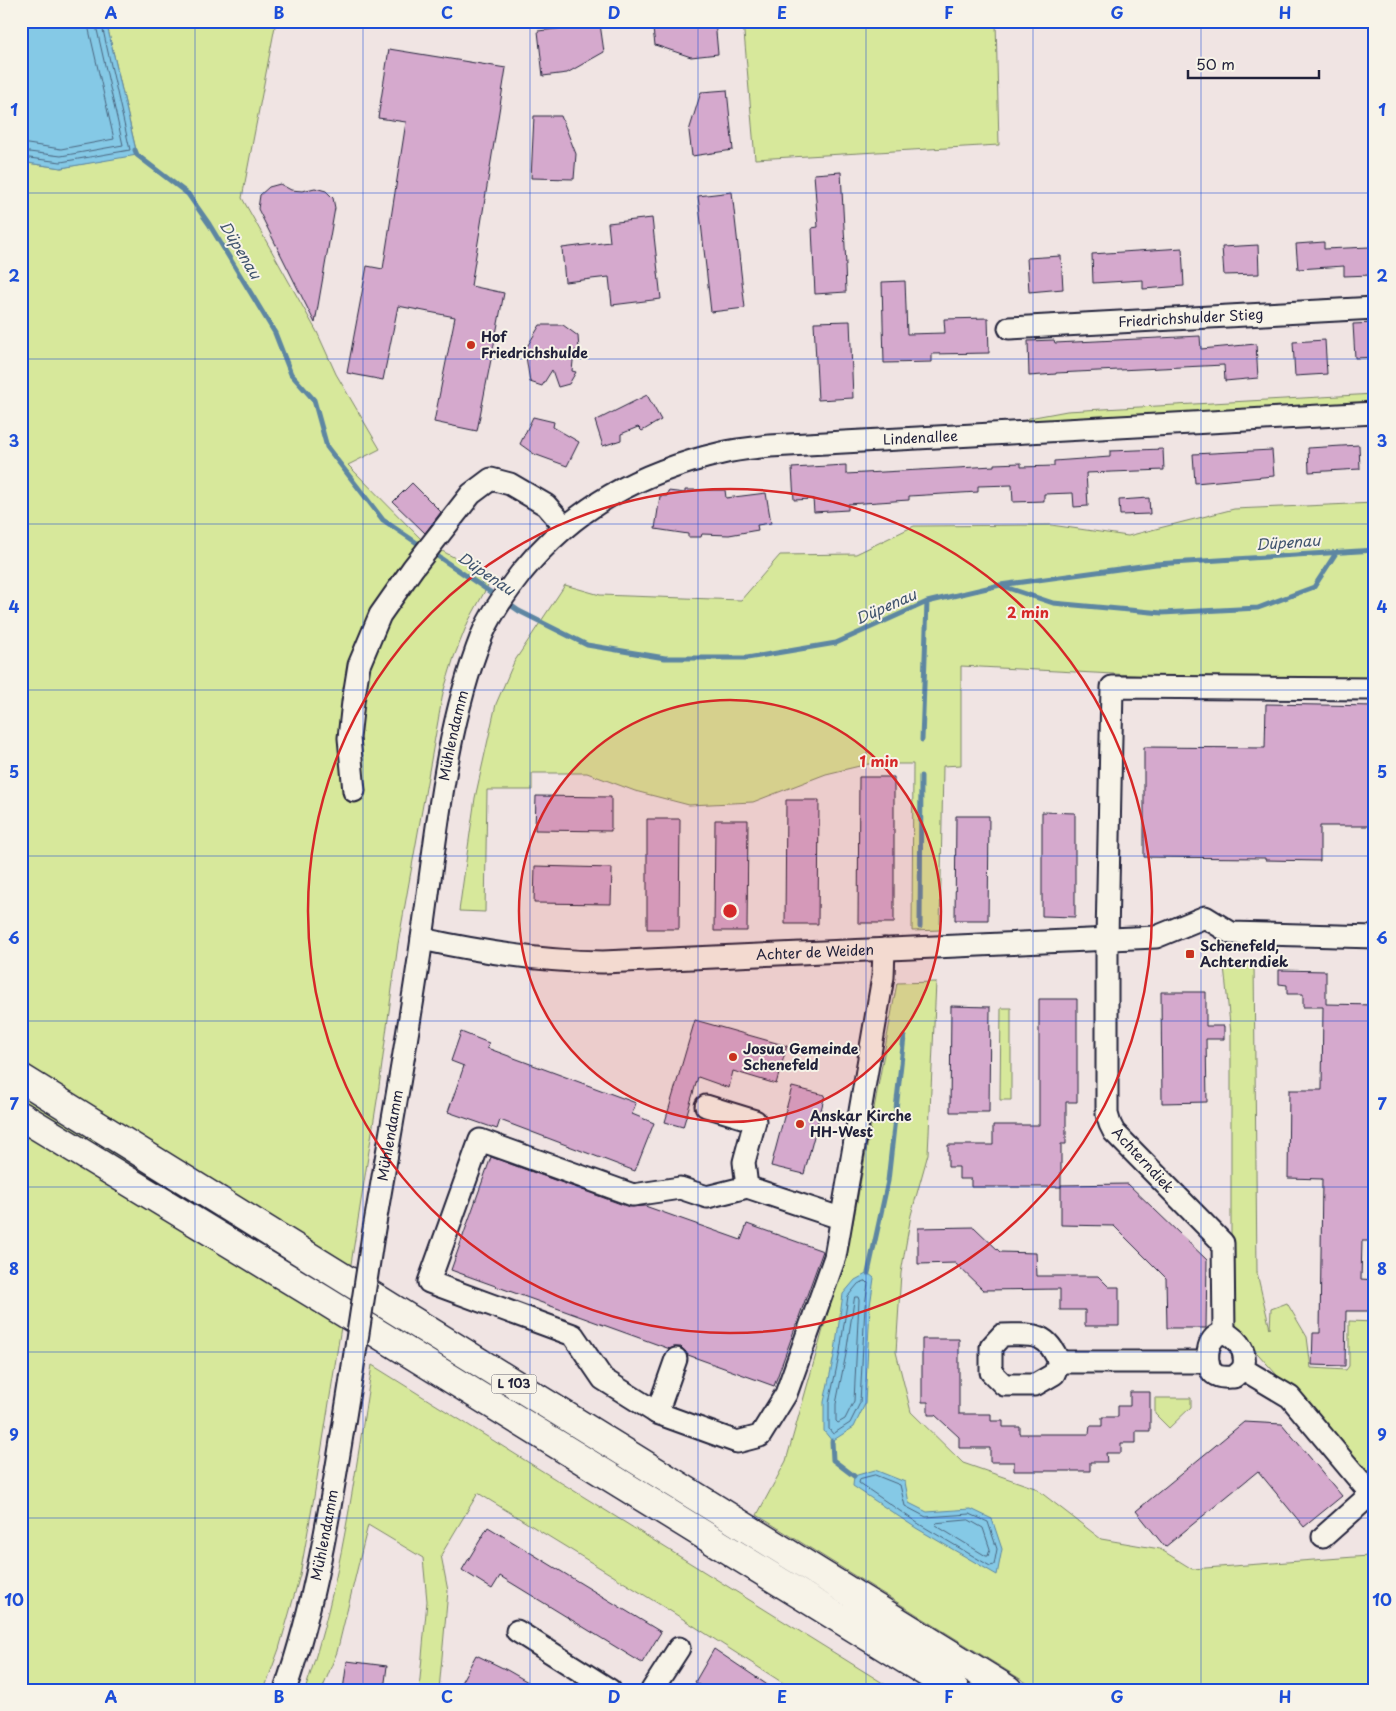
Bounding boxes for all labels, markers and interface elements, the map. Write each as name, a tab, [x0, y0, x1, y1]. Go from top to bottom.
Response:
text: A	[105, 0, 118, 24]
text: B	[274, 0, 285, 24]
text: C	[441, 0, 453, 24]
text: D	[608, 0, 620, 24]
text: E	[777, 0, 787, 24]
text: F	[944, 0, 954, 24]
text: G	[1110, 0, 1124, 24]
text: H	[1279, 0, 1291, 24]
scale bar	[1188, 48, 1320, 80]
text: 50 m	[1196, 52, 1235, 75]
text: 1	[10, 97, 18, 121]
text: 1	[1378, 97, 1386, 121]
water label: Düpenau	[215, 216, 268, 284]
text: 2	[8, 263, 20, 287]
text: 2	[1376, 263, 1388, 287]
street label: Friedrichshulder Stieg	[1118, 303, 1264, 332]
place label: Hof Friedrichshulde	[481, 326, 588, 363]
marker: Hof Friedrichshulde	[465, 339, 477, 351]
street label: Lindenallee	[882, 425, 959, 450]
text: 3	[9, 428, 19, 452]
text: 3	[1377, 428, 1387, 452]
water label: Düpenau	[1255, 528, 1322, 555]
water label: Düpenau	[454, 545, 521, 601]
water label: Düpenau	[851, 582, 920, 629]
text: 4	[9, 594, 20, 618]
text: 4	[1377, 594, 1388, 618]
text: 2 min	[1007, 600, 1049, 623]
street label: Mühlendamm	[433, 688, 473, 782]
text: 1 min	[860, 749, 898, 772]
text: 5	[9, 759, 19, 783]
text: 5	[1377, 759, 1387, 783]
centre of rings	[721, 902, 739, 920]
text: 6	[8, 925, 20, 949]
text: 6	[1376, 925, 1388, 949]
place label: Schenefeld, Achterndiek	[1200, 935, 1289, 972]
street label: Achter de Weiden	[755, 939, 874, 965]
marker: Schenefeld, Achterndiek	[1184, 948, 1196, 960]
place label: Josua Gemeinde Schenefeld	[743, 1038, 859, 1075]
marker: Josua Gemeinde Schenefeld	[727, 1051, 739, 1063]
street label: Mühlendamm	[371, 1088, 408, 1183]
text: 7	[9, 1091, 19, 1115]
text: 7	[1377, 1091, 1387, 1115]
place label: Anskar Kirche HH-West	[810, 1105, 912, 1142]
marker: Anskar Kirche HH-West	[794, 1118, 806, 1130]
street label: Achterndiek	[1107, 1122, 1180, 1198]
text: 8	[9, 1256, 19, 1280]
text: 8	[1377, 1256, 1387, 1280]
road number: L 103	[492, 1375, 536, 1394]
text: 9	[9, 1422, 19, 1446]
text: 9	[1377, 1422, 1387, 1446]
street label: Mühlendamm	[305, 1488, 343, 1583]
text: 10	[4, 1587, 24, 1611]
text: 10	[1372, 1587, 1392, 1611]
text: A	[105, 1684, 118, 1708]
text: B	[274, 1684, 285, 1708]
text: C	[441, 1684, 453, 1708]
text: D	[608, 1684, 620, 1708]
text: E	[777, 1684, 787, 1708]
text: F	[944, 1684, 954, 1708]
text: G	[1110, 1684, 1124, 1708]
text: H	[1279, 1684, 1291, 1708]

